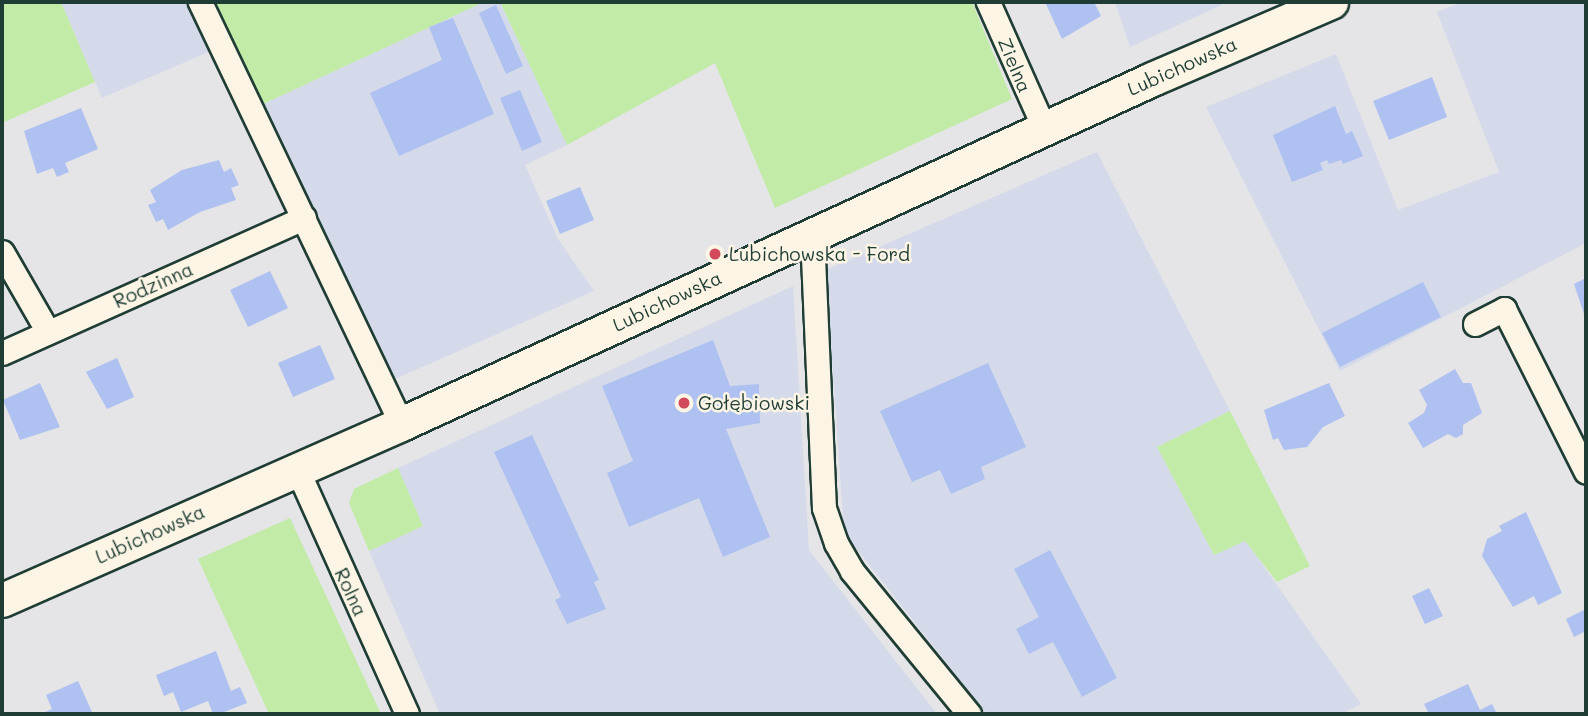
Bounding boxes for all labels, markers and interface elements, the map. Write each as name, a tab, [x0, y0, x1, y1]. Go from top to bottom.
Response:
street label: Lubichowska	[1124, 32, 1240, 100]
street label: Zielna	[993, 34, 1037, 96]
place label: Lubichowska - Ford	[729, 243, 910, 265]
marker: Lubichowska - Ford	[707, 246, 723, 262]
street label: Rodzinna	[110, 257, 196, 313]
street label: Lubichowska	[609, 266, 725, 336]
place label: Gołębiowski	[698, 392, 810, 414]
marker: Gołębiowski	[676, 395, 692, 411]
street label: Lubichowska	[92, 500, 208, 568]
street label: Rolna	[330, 564, 372, 620]

